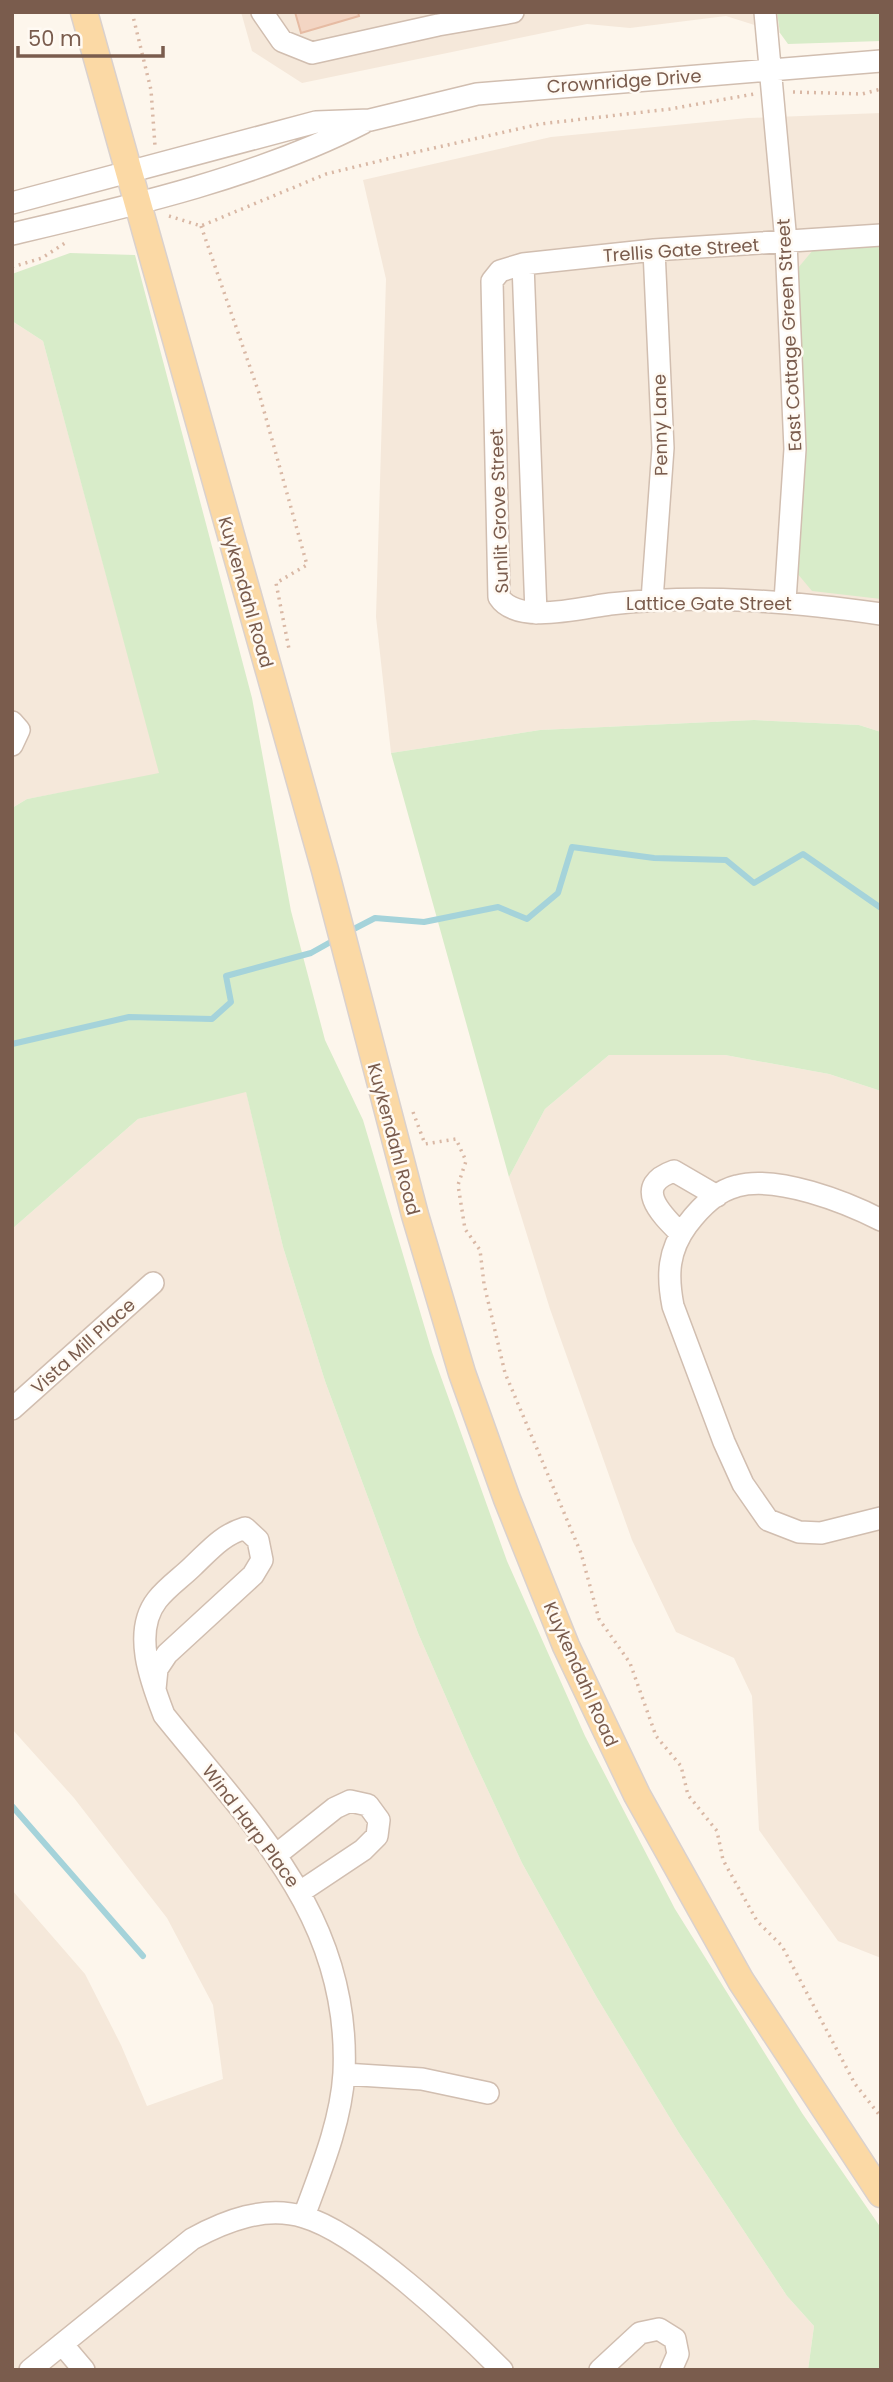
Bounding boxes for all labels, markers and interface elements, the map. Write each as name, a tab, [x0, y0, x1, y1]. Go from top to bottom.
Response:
scale bar	[18, 14, 163, 58]
text: 50 m	[28, 24, 82, 53]
street label: Crownridge Drive	[546, 63, 702, 99]
street label: East Cottage Green Street	[770, 218, 808, 452]
street label: Trellis Gate Street	[602, 232, 760, 268]
street label: Penny Lane	[647, 374, 673, 476]
street label: Sunlit Grove Street	[484, 428, 514, 594]
street label: Kuykendahl Road	[212, 513, 280, 671]
street label: Lattice Gate Street	[626, 591, 792, 616]
street label: Kuykendahl Road	[362, 1060, 426, 1218]
street label: Vista Mill Place	[26, 1292, 140, 1400]
street label: Kuykendahl Road	[538, 1598, 624, 1750]
street label: Wind Harp Place	[197, 1759, 305, 1893]

